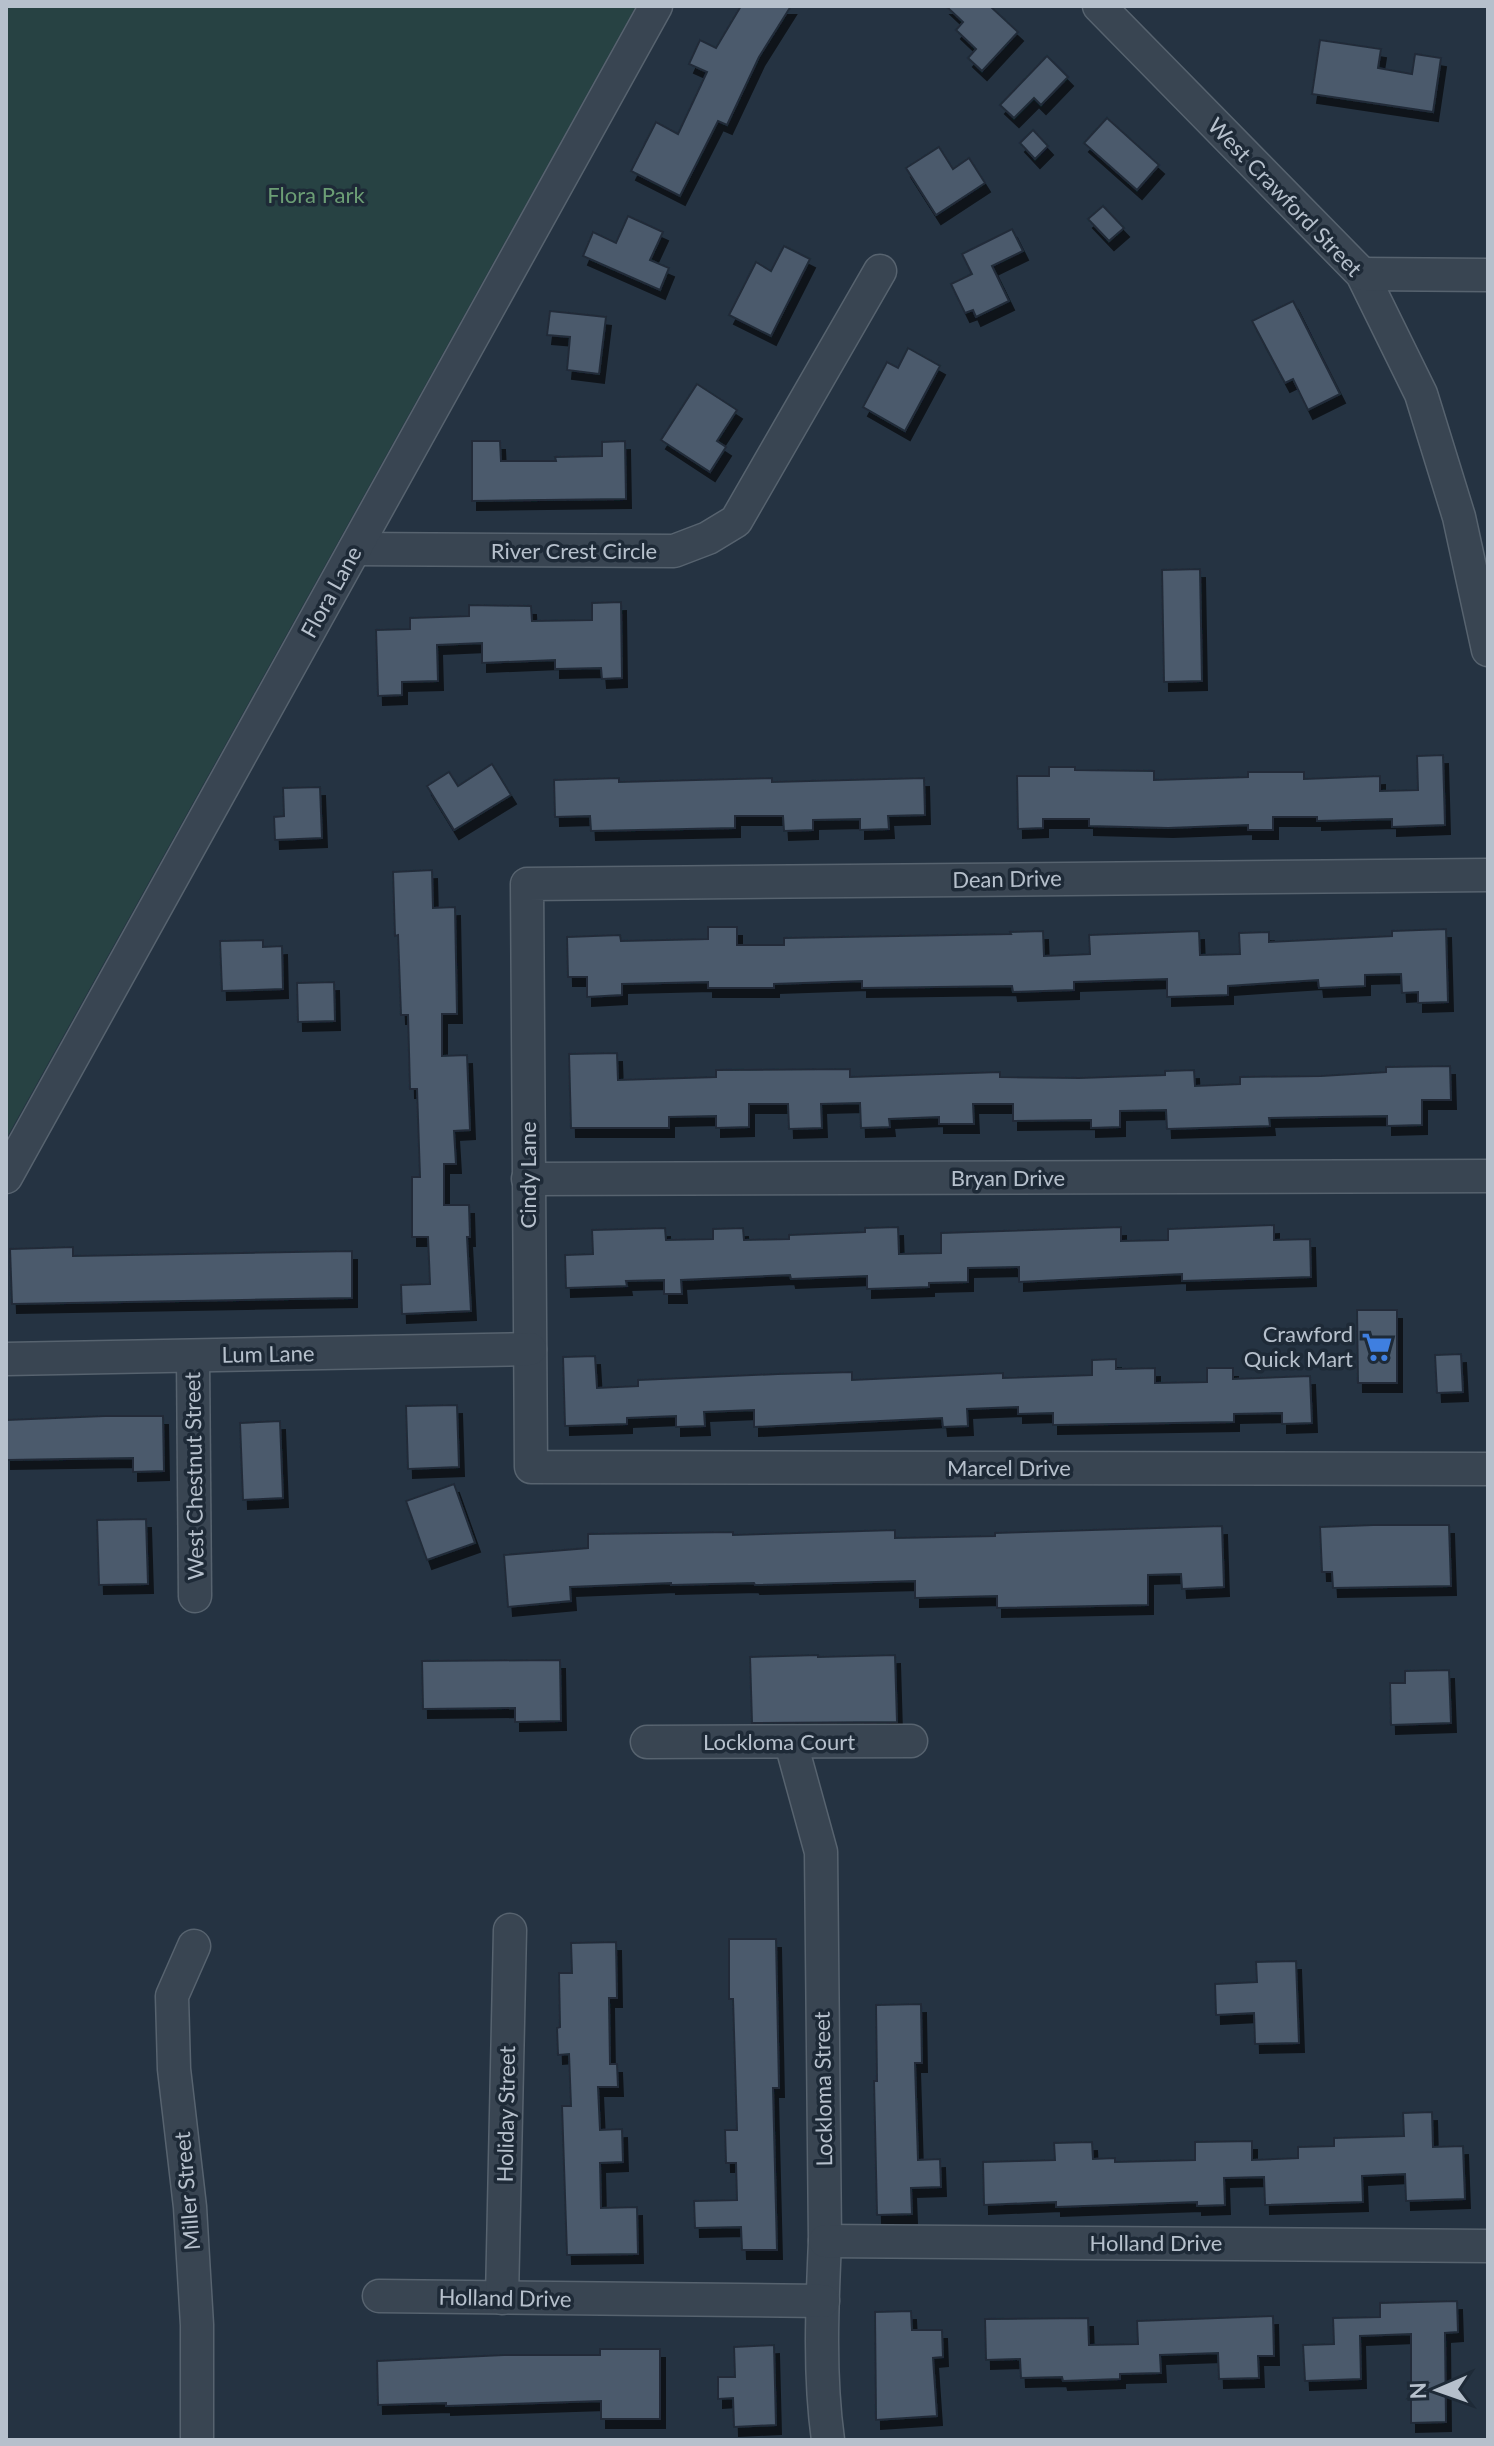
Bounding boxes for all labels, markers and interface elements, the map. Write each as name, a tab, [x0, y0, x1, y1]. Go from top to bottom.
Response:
street label: West Crawford Street	[1203, 112, 1368, 282]
park label: Flora Park	[267, 181, 365, 208]
street label: River Crest Circle	[491, 537, 657, 564]
street label: Flora Lane	[294, 541, 367, 642]
street label: Dean Drive	[952, 864, 1062, 893]
street label: Cindy Lane	[514, 1121, 541, 1229]
street label: Bryan Drive	[951, 1164, 1065, 1191]
place label: Crawford Quick Mart	[1244, 1320, 1353, 1372]
supermarket icon: Crawford Quick Mart	[1360, 1330, 1394, 1364]
street label: Lum Lane	[221, 1339, 315, 1368]
street label: West Chestnut Street	[178, 1372, 209, 1580]
street label: Marcel Drive	[947, 1454, 1071, 1481]
street label: Lockloma Court	[703, 1728, 855, 1755]
street label: Lockloma Street	[808, 2011, 837, 2167]
street label: Holiday Street	[491, 2045, 520, 2183]
street label: Miller Street	[168, 2131, 205, 2251]
street label: Holland Drive	[1090, 2229, 1222, 2256]
street label: Holland Drive	[438, 2283, 572, 2312]
north arrow	[1398, 2350, 1478, 2430]
text: N	[1404, 2382, 1431, 2400]

